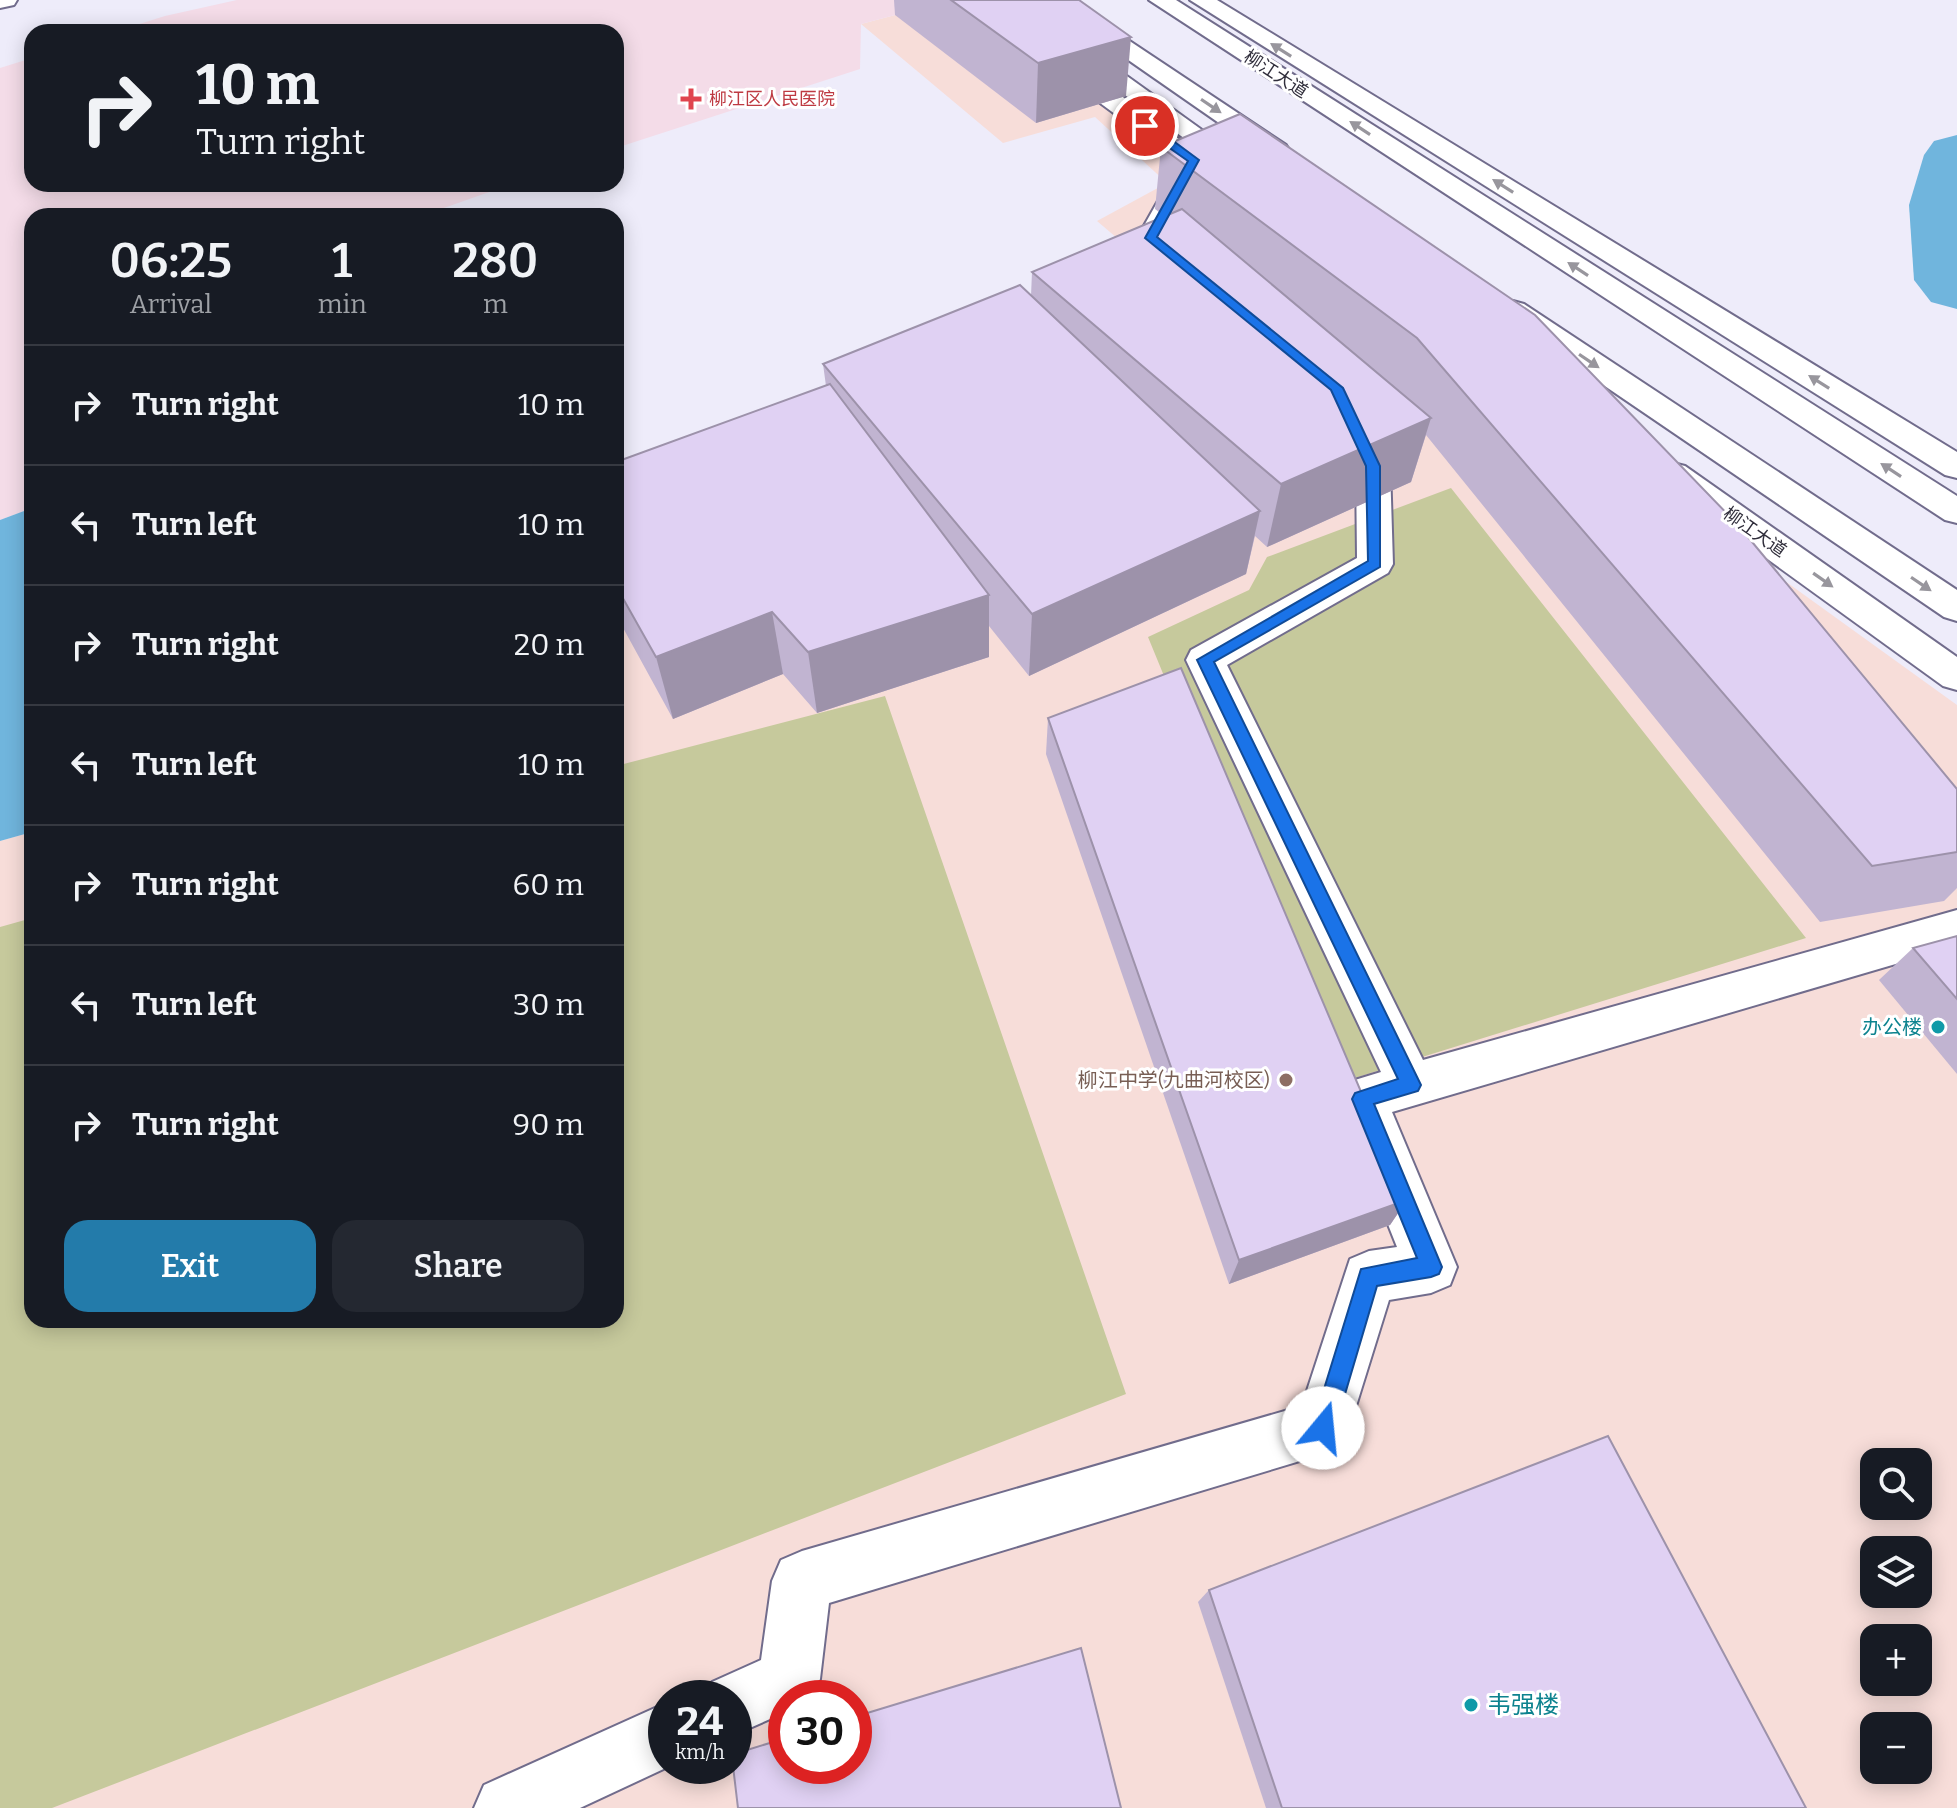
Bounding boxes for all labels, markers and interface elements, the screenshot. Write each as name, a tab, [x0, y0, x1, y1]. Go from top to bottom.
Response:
one-way arrow	[1271, 42, 1292, 57]
street label: 柳江大道	[1240, 45, 1312, 103]
text: 10 m	[196, 52, 319, 119]
icon: right	[64, 56, 168, 160]
marker: 柳江区人民医院	[680, 88, 702, 110]
place label: 柳江区人民医院	[709, 88, 835, 110]
pin	[1111, 92, 1179, 160]
one-way arrow	[1200, 98, 1221, 113]
icon: arrive	[1123, 104, 1167, 148]
text: Turn right	[196, 120, 365, 164]
one-way arrow	[1349, 121, 1370, 136]
one-way arrow	[1492, 180, 1514, 194]
text: 06:25	[110, 232, 232, 290]
text: 1	[332, 232, 352, 290]
text: 280	[452, 232, 538, 290]
one-way arrow	[1568, 261, 1589, 276]
text: Arrival	[130, 289, 212, 320]
text: min	[318, 289, 367, 320]
text: m	[483, 289, 508, 320]
one-way arrow	[1578, 353, 1600, 368]
one-way arrow	[1808, 375, 1830, 389]
icon: right	[64, 383, 108, 427]
text: Turn right	[132, 387, 279, 423]
text: 10 m	[518, 387, 584, 423]
one-way arrow	[1881, 462, 1902, 477]
street label: 柳江大道	[1719, 502, 1791, 562]
icon: left	[64, 503, 108, 547]
text: Turn left	[132, 507, 257, 543]
text: 10 m	[518, 507, 584, 543]
one-way arrow	[1812, 572, 1833, 587]
one-way arrow	[1910, 576, 1931, 591]
icon: right	[64, 623, 108, 667]
text: Turn right	[132, 627, 279, 663]
text: 20 m	[514, 627, 584, 663]
icon: left	[64, 743, 108, 787]
text: Turn left	[132, 747, 257, 783]
text: 10 m	[518, 747, 584, 783]
icon: right	[64, 863, 108, 907]
text: Turn right	[132, 867, 279, 903]
text: 60 m	[513, 867, 584, 903]
icon: left	[64, 983, 108, 1027]
text: Turn left	[132, 987, 257, 1023]
text: 30 m	[513, 987, 584, 1023]
place label: 办公楼	[1862, 1015, 1922, 1039]
marker: 办公楼	[1929, 1018, 1947, 1036]
place label: 柳江中学(九曲河校区)	[1078, 1068, 1270, 1092]
marker: 柳江中学(九曲河校区)	[1277, 1071, 1295, 1089]
icon: right	[64, 1103, 108, 1147]
text: Turn right	[132, 1107, 279, 1143]
text: 90 m	[513, 1107, 584, 1143]
button: Exit	[64, 1220, 316, 1312]
button: Share	[332, 1220, 584, 1312]
position arrow	[1281, 1386, 1365, 1470]
map controls	[1860, 1448, 1932, 1784]
button: search	[1860, 1448, 1932, 1520]
button: layers	[1860, 1536, 1932, 1608]
button: +	[1860, 1624, 1932, 1696]
speed limit sign: 30	[768, 1680, 872, 1784]
place label: 韦强楼	[1487, 1691, 1559, 1719]
marker: 韦强楼	[1462, 1696, 1480, 1714]
text: 24	[677, 1698, 723, 1746]
button: −	[1860, 1712, 1932, 1784]
text: km/h	[675, 1740, 725, 1764]

